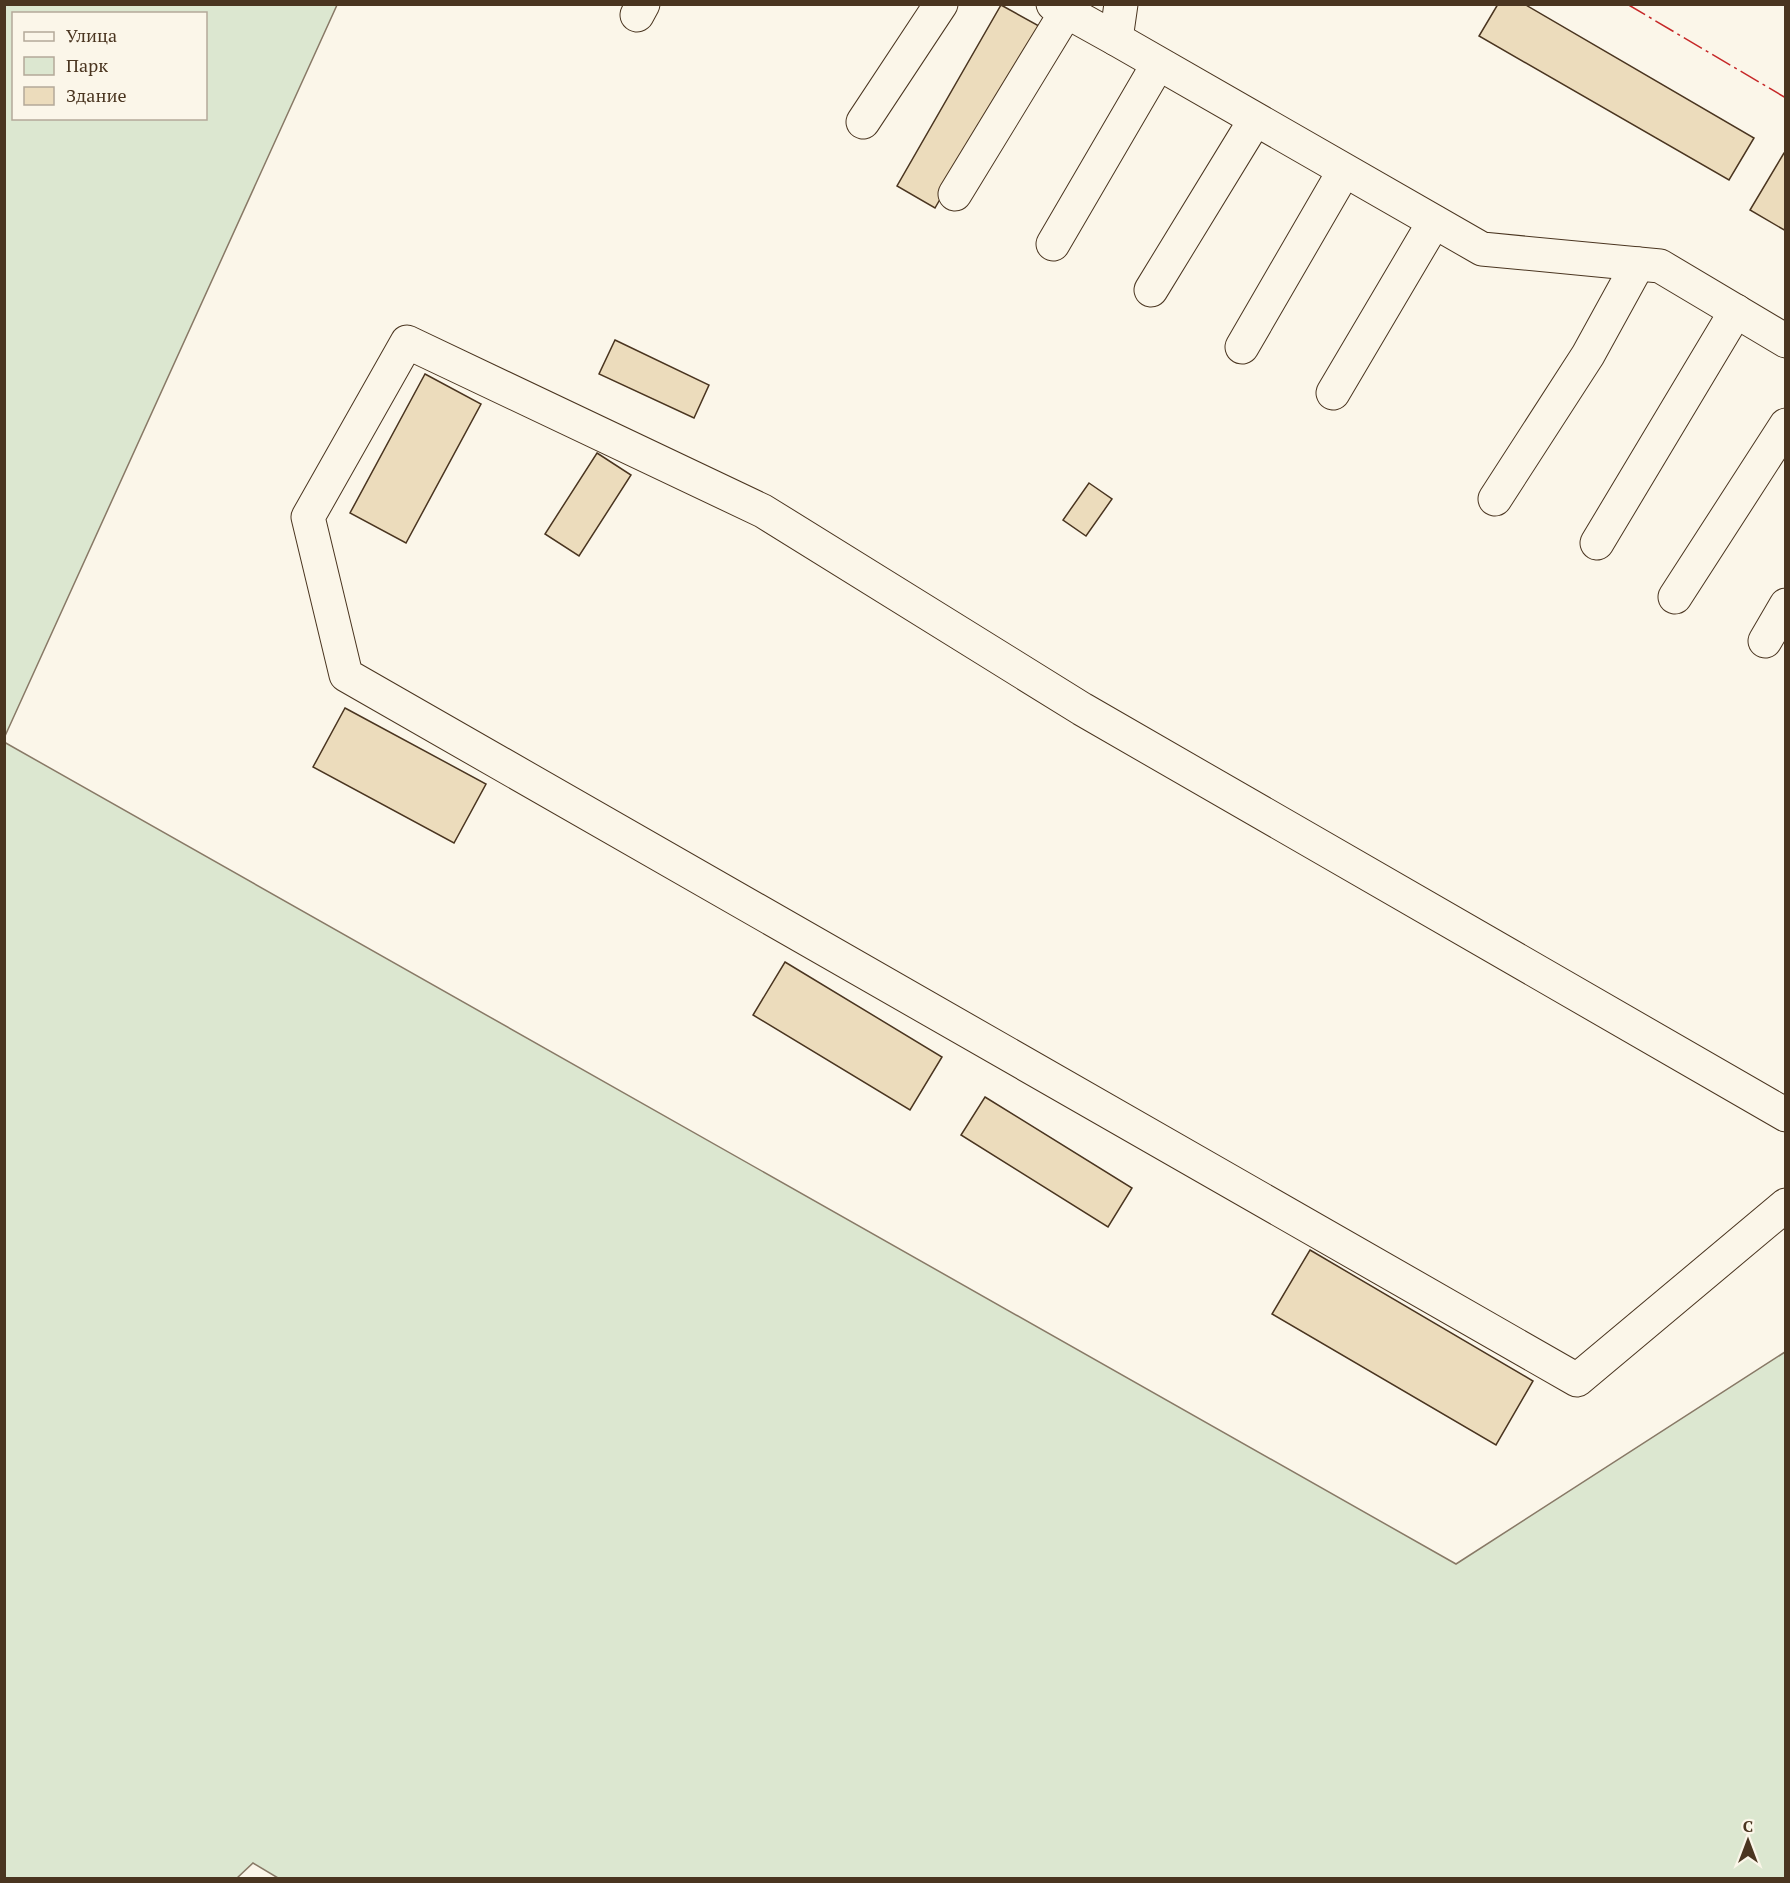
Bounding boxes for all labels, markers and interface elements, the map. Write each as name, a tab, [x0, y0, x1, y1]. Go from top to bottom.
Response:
legend	[12, 12, 207, 120]
text: Улица	[66, 23, 117, 47]
text: Парк	[66, 53, 108, 77]
text: Здание	[66, 83, 126, 107]
north arrow	[1718, 1811, 1778, 1871]
text: С	[1743, 1815, 1753, 1837]

